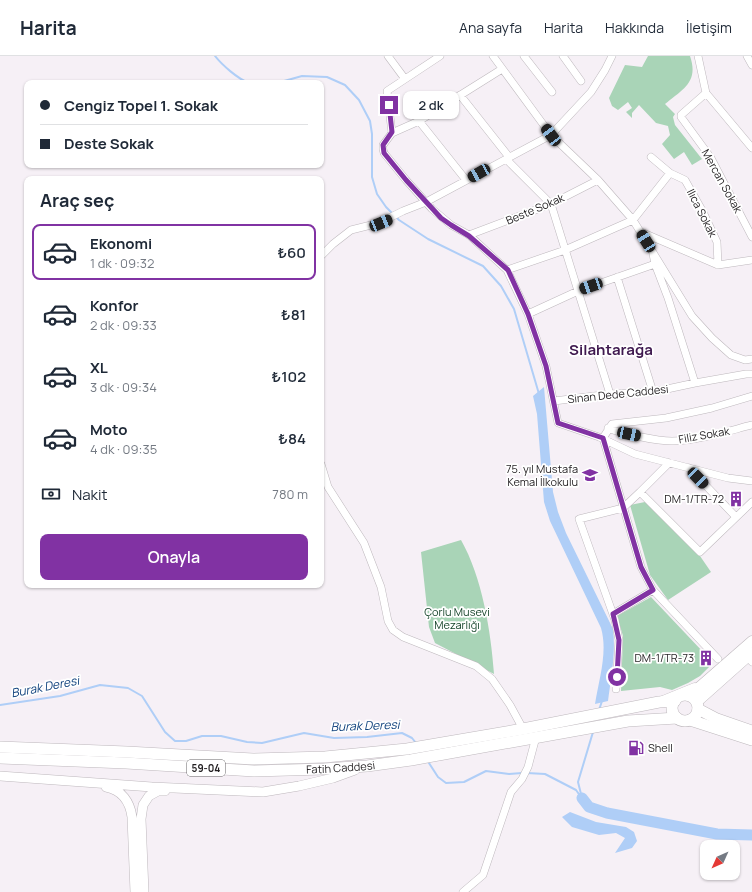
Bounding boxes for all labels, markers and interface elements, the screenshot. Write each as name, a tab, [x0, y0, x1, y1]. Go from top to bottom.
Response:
text: Harita	[20, 15, 77, 41]
text: Ana sayfa	[459, 18, 522, 37]
text: Harita	[544, 18, 583, 37]
text: Hakkında	[605, 18, 664, 37]
text: İletişim	[686, 18, 732, 37]
callout: 2 dk	[403, 91, 459, 119]
text: Cengiz Topel 1. Sokak	[64, 95, 218, 116]
route end	[380, 96, 398, 114]
text: 2 dk	[419, 96, 443, 114]
car	[539, 122, 563, 148]
text: Deste Sokak	[64, 133, 154, 154]
street label: Mercan Sokak	[699, 146, 746, 216]
car	[466, 162, 492, 184]
street label: Ilıca Sokak	[684, 186, 721, 240]
text: Araç seç	[40, 188, 114, 212]
street label: Beste Sokak	[503, 189, 567, 228]
car	[368, 213, 394, 233]
car	[635, 228, 657, 254]
text: Ekonomi	[90, 233, 152, 254]
icon: car	[42, 234, 78, 270]
text: ₺60	[277, 242, 306, 263]
text: 1 dk · 09:32	[90, 254, 154, 272]
car	[578, 276, 604, 296]
text: Konfor	[90, 295, 138, 316]
icon: car	[42, 296, 78, 332]
text: ₺81	[281, 304, 306, 325]
text: 2 dk · 09:33	[90, 316, 157, 334]
district label: Silahtarağa	[569, 339, 653, 360]
text: XL	[90, 357, 108, 378]
icon: car	[42, 358, 78, 394]
text: ₺102	[272, 366, 306, 387]
text: 3 dk · 09:34	[90, 378, 157, 396]
street label: Sinan Dede Caddesi	[567, 381, 669, 406]
text: Moto	[90, 419, 127, 440]
icon: car	[42, 420, 78, 456]
street label: Filiz Sokak	[677, 423, 731, 446]
car	[616, 426, 642, 442]
text: ₺84	[278, 428, 306, 449]
text: 4 dk · 09:35	[90, 440, 157, 458]
place label: 75. yıl Mustafa Kemal İlkokulu	[506, 461, 578, 489]
car	[685, 465, 711, 491]
school or university icon: 75. yıl Mustafa Kemal İlkokulu	[581, 466, 599, 484]
icon: cash	[40, 483, 62, 505]
text: Nakit	[72, 484, 108, 505]
text: 780 m	[272, 485, 308, 503]
building icon: DM-1/TR-72	[727, 490, 745, 508]
place label: DM-1/TR-72	[664, 491, 724, 506]
button: Onayla	[40, 534, 308, 580]
park label: Çorlu Musevi Mezarlığı	[424, 604, 490, 632]
building icon: DM-1/TR-73	[697, 649, 715, 667]
place label: DM-1/TR-73	[634, 650, 694, 665]
route start	[608, 668, 626, 686]
water label: Burak Deresi	[9, 671, 83, 701]
water label: Burak Deresi	[330, 716, 402, 735]
fuel station icon: Shell	[627, 739, 645, 757]
place label: Shell	[648, 740, 673, 755]
street label: Fatih Caddesi	[306, 757, 376, 777]
road number: 59-04	[187, 760, 225, 776]
north arrow	[700, 840, 740, 880]
map controls	[700, 840, 740, 880]

